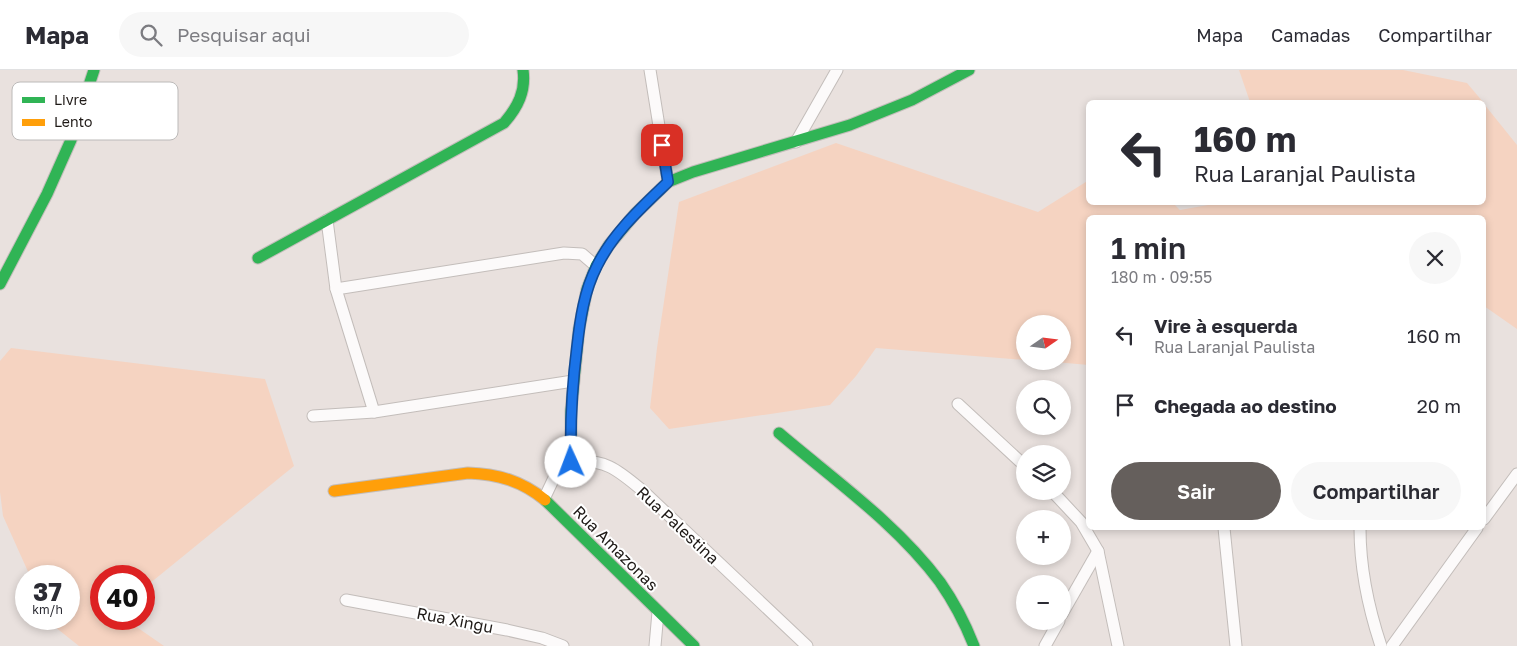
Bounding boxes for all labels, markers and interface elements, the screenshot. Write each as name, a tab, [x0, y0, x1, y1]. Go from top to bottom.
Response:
search box	[119, 12, 469, 57]
text: Mapa	[25, 20, 89, 49]
icon: search	[137, 21, 165, 49]
text: Pesquisar aqui	[177, 23, 311, 46]
text: Mapa	[1196, 24, 1243, 46]
text: Camadas	[1271, 24, 1350, 46]
text: Compartilhar	[1378, 24, 1492, 46]
legend	[12, 82, 178, 140]
text: Livre	[54, 91, 87, 108]
text: Lento	[54, 113, 92, 130]
text: 160 m	[1194, 118, 1296, 160]
icon: left	[1111, 120, 1176, 185]
pin	[641, 124, 683, 166]
icon: arrive	[648, 131, 676, 159]
text: Rua Laranjal Paulista	[1194, 160, 1416, 187]
text: 1 min	[1111, 230, 1186, 266]
button: close	[1409, 232, 1461, 284]
text: 180 m · 09:55	[1111, 267, 1212, 287]
text: Vire à esquerda	[1154, 314, 1297, 337]
north arrow	[1016, 315, 1071, 370]
map controls	[1016, 315, 1071, 630]
icon: left	[1111, 321, 1139, 349]
text: 160 m	[1407, 324, 1461, 347]
text: Rua Laranjal Paulista	[1154, 337, 1315, 357]
button: search	[1016, 380, 1071, 435]
icon: arrive	[1111, 391, 1139, 419]
text: Chegada ao destino	[1154, 394, 1337, 417]
text: 20 m	[1417, 394, 1461, 417]
position arrow	[544, 435, 596, 487]
button: layers	[1016, 445, 1071, 500]
button: Sair	[1111, 462, 1281, 520]
button: Compartilhar	[1291, 462, 1461, 520]
street label: Rua Palestina	[633, 482, 723, 568]
street label: Rua Amazonas	[569, 501, 663, 595]
button: +	[1016, 510, 1071, 565]
speed limit sign: 40	[90, 565, 155, 630]
button: −	[1016, 575, 1071, 630]
text: 37	[33, 576, 62, 607]
text: km/h	[32, 602, 63, 617]
street label: Rua Xingu	[415, 603, 495, 637]

